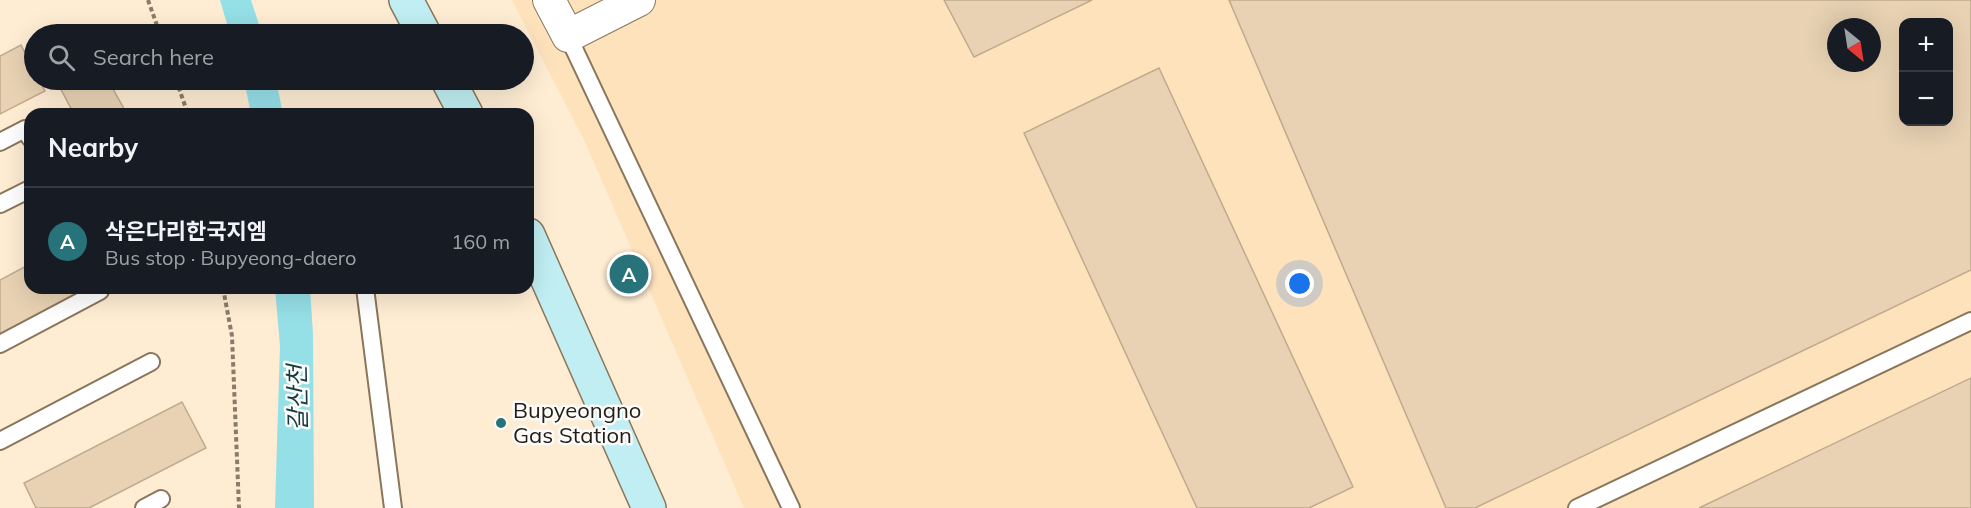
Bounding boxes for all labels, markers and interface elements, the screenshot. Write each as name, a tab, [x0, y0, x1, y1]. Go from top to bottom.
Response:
north arrow	[1827, 18, 1881, 72]
map controls	[1899, 18, 1953, 126]
button: +	[1899, 18, 1953, 72]
search box	[24, 24, 534, 90]
icon: search	[45, 41, 78, 74]
text: Search here	[93, 43, 214, 71]
button: −	[1899, 72, 1953, 126]
text: Nearby	[48, 131, 138, 164]
text: 삭은다리한국지엠	[105, 217, 267, 245]
text: A	[60, 229, 75, 254]
text: 160 m	[451, 229, 510, 254]
text: Bus stop · Bupyeong-daero	[105, 245, 356, 270]
pin: A	[610, 252, 648, 296]
your location	[1285, 269, 1314, 298]
water label: 갈산천	[281, 362, 313, 431]
place label: Bupyeongno Gas Station	[513, 396, 641, 449]
marker: Bupyeongno Gas Station	[494, 416, 508, 430]

